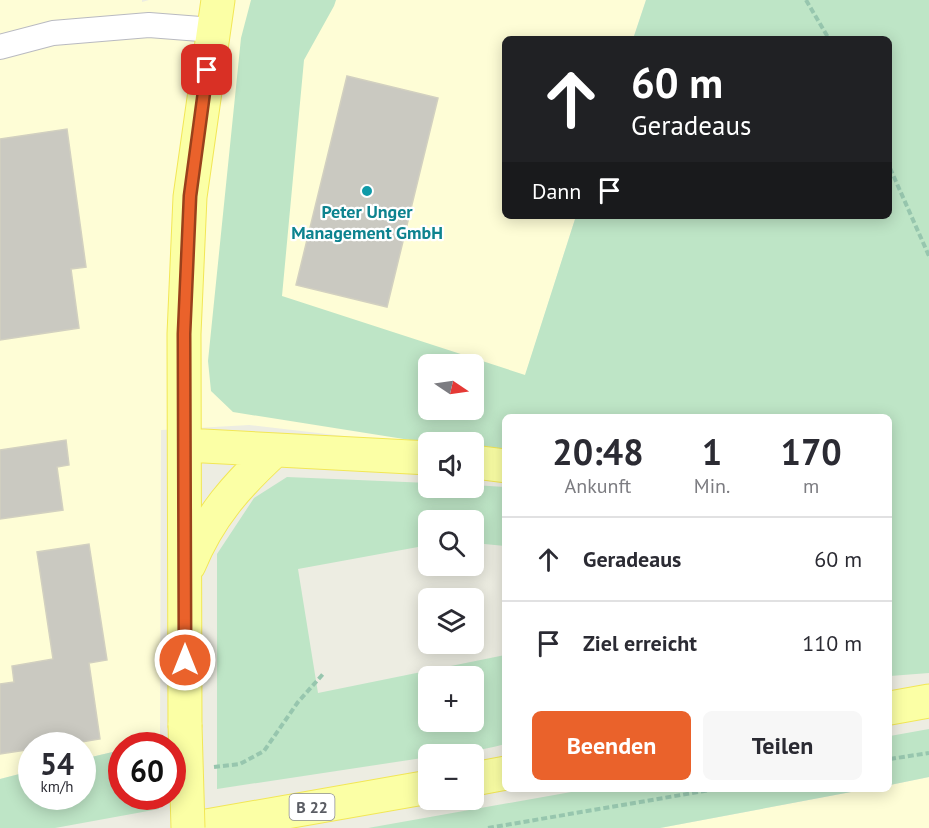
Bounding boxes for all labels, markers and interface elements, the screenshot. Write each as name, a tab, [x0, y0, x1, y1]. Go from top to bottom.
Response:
pin	[181, 44, 232, 95]
icon: arrive	[190, 53, 223, 86]
text: 60 m	[631, 55, 723, 110]
icon: ahead	[532, 60, 610, 138]
text: Geradeaus	[631, 108, 751, 142]
icon: arrive	[593, 174, 626, 207]
text: Dann	[532, 177, 581, 205]
marker: Peter Unger Management GmbH	[360, 184, 374, 198]
place label: Peter Unger Management GmbH	[291, 200, 443, 244]
north arrow	[418, 354, 484, 420]
map controls	[418, 354, 484, 810]
text: 20:48	[552, 428, 644, 475]
text: 1	[702, 428, 722, 475]
text: 170	[781, 428, 842, 475]
button: sound	[418, 432, 484, 498]
text: Ankunft	[565, 473, 631, 499]
text: Min.	[694, 473, 730, 499]
text: m	[803, 473, 819, 499]
button: search	[418, 510, 484, 576]
icon: ahead	[532, 543, 565, 576]
text: Geradeaus	[583, 545, 681, 573]
text: 60 m	[814, 545, 862, 573]
button: layers	[418, 588, 484, 654]
icon: arrive	[532, 627, 565, 660]
position arrow	[153, 628, 217, 692]
text: Ziel erreicht	[583, 629, 697, 657]
text: 110 m	[802, 629, 862, 657]
button: +	[418, 666, 484, 732]
button: Beenden	[532, 711, 691, 780]
button: Teilen	[703, 711, 862, 780]
speed limit sign: 60	[108, 732, 186, 810]
text: 54	[40, 744, 74, 783]
button: −	[418, 744, 484, 810]
text: km/h	[41, 777, 73, 796]
road number: B 22	[290, 794, 334, 820]

